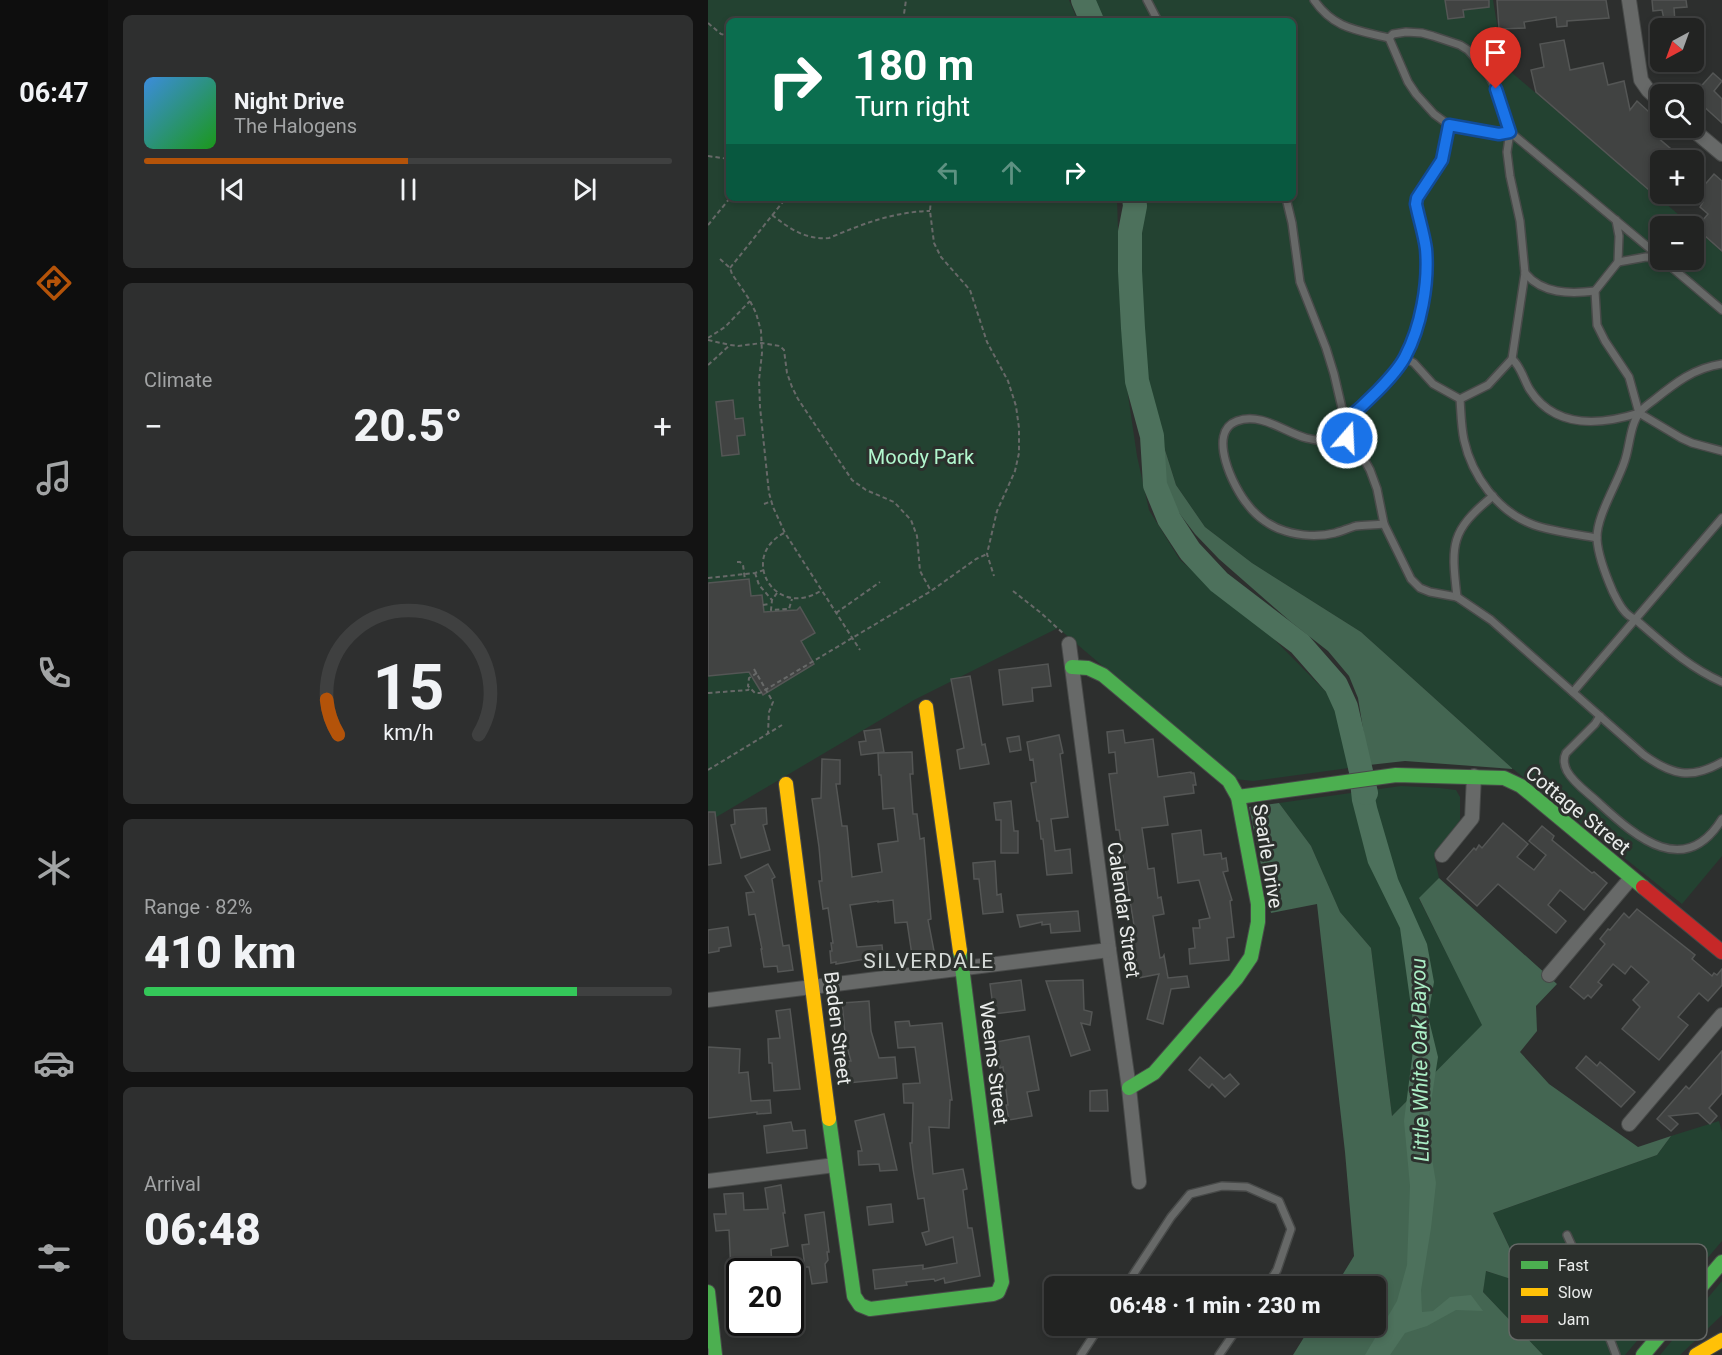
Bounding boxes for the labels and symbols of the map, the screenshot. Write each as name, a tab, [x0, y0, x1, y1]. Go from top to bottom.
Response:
north arrow	[1650, 18, 1704, 72]
pin	[1470, 27, 1521, 89]
position arrow	[1315, 406, 1379, 470]
park label: Moody Park	[868, 445, 975, 469]
street label: Cottage Street	[1521, 760, 1635, 860]
street label: Searle Drive	[1248, 802, 1288, 910]
street label: Calendar Street	[1103, 840, 1145, 980]
district label: SILVERDALE	[863, 949, 995, 973]
water label: Little White Oak Bayou	[1406, 958, 1434, 1162]
street label: Baden Street	[819, 970, 857, 1086]
street label: Weems Street	[975, 1000, 1013, 1126]
legend	[1509, 1244, 1707, 1340]
text: Fast	[1558, 1256, 1589, 1275]
speed limit sign: 20	[726, 1258, 804, 1336]
text: Slow	[1558, 1283, 1593, 1302]
text: Jam	[1558, 1310, 1590, 1329]

